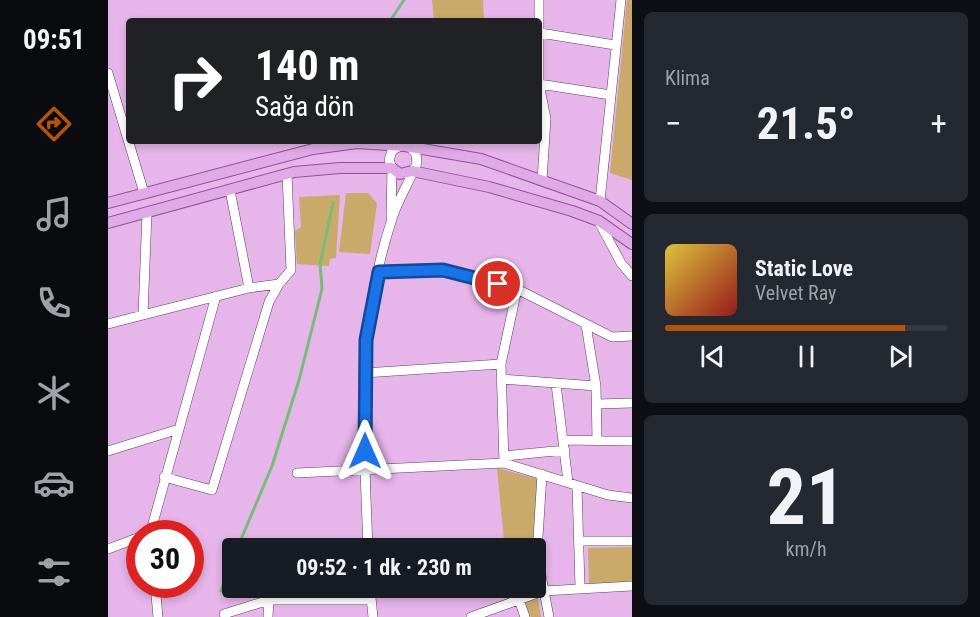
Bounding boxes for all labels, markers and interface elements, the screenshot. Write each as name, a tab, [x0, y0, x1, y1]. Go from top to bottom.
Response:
text: 09:51	[23, 24, 85, 56]
text: 140 m	[255, 41, 360, 90]
icon: right	[156, 42, 234, 120]
text: Klima	[665, 66, 710, 90]
text: Sağa dön	[255, 91, 354, 123]
text: 21.5°	[757, 97, 855, 150]
icon: directions	[33, 103, 75, 145]
text: −	[665, 104, 682, 143]
text: +	[931, 104, 947, 143]
icon: music	[33, 193, 75, 235]
text: Static Love	[755, 256, 853, 281]
pin	[472, 258, 523, 309]
icon: arrive	[481, 267, 514, 300]
text: Velvet Ray	[755, 281, 836, 305]
icon: phone	[33, 282, 75, 324]
icon: previous	[696, 340, 729, 373]
icon: pause	[790, 340, 823, 373]
icon: next	[884, 340, 917, 373]
icon: climate	[33, 372, 75, 414]
position arrow	[333, 419, 397, 483]
text: 21	[767, 452, 845, 543]
icon: car	[33, 462, 75, 504]
speed limit sign: 30	[126, 520, 204, 598]
text: km/h	[785, 537, 827, 561]
icon: filters	[33, 551, 75, 593]
text: 09:52 · 1 dk · 230 m	[296, 555, 472, 580]

